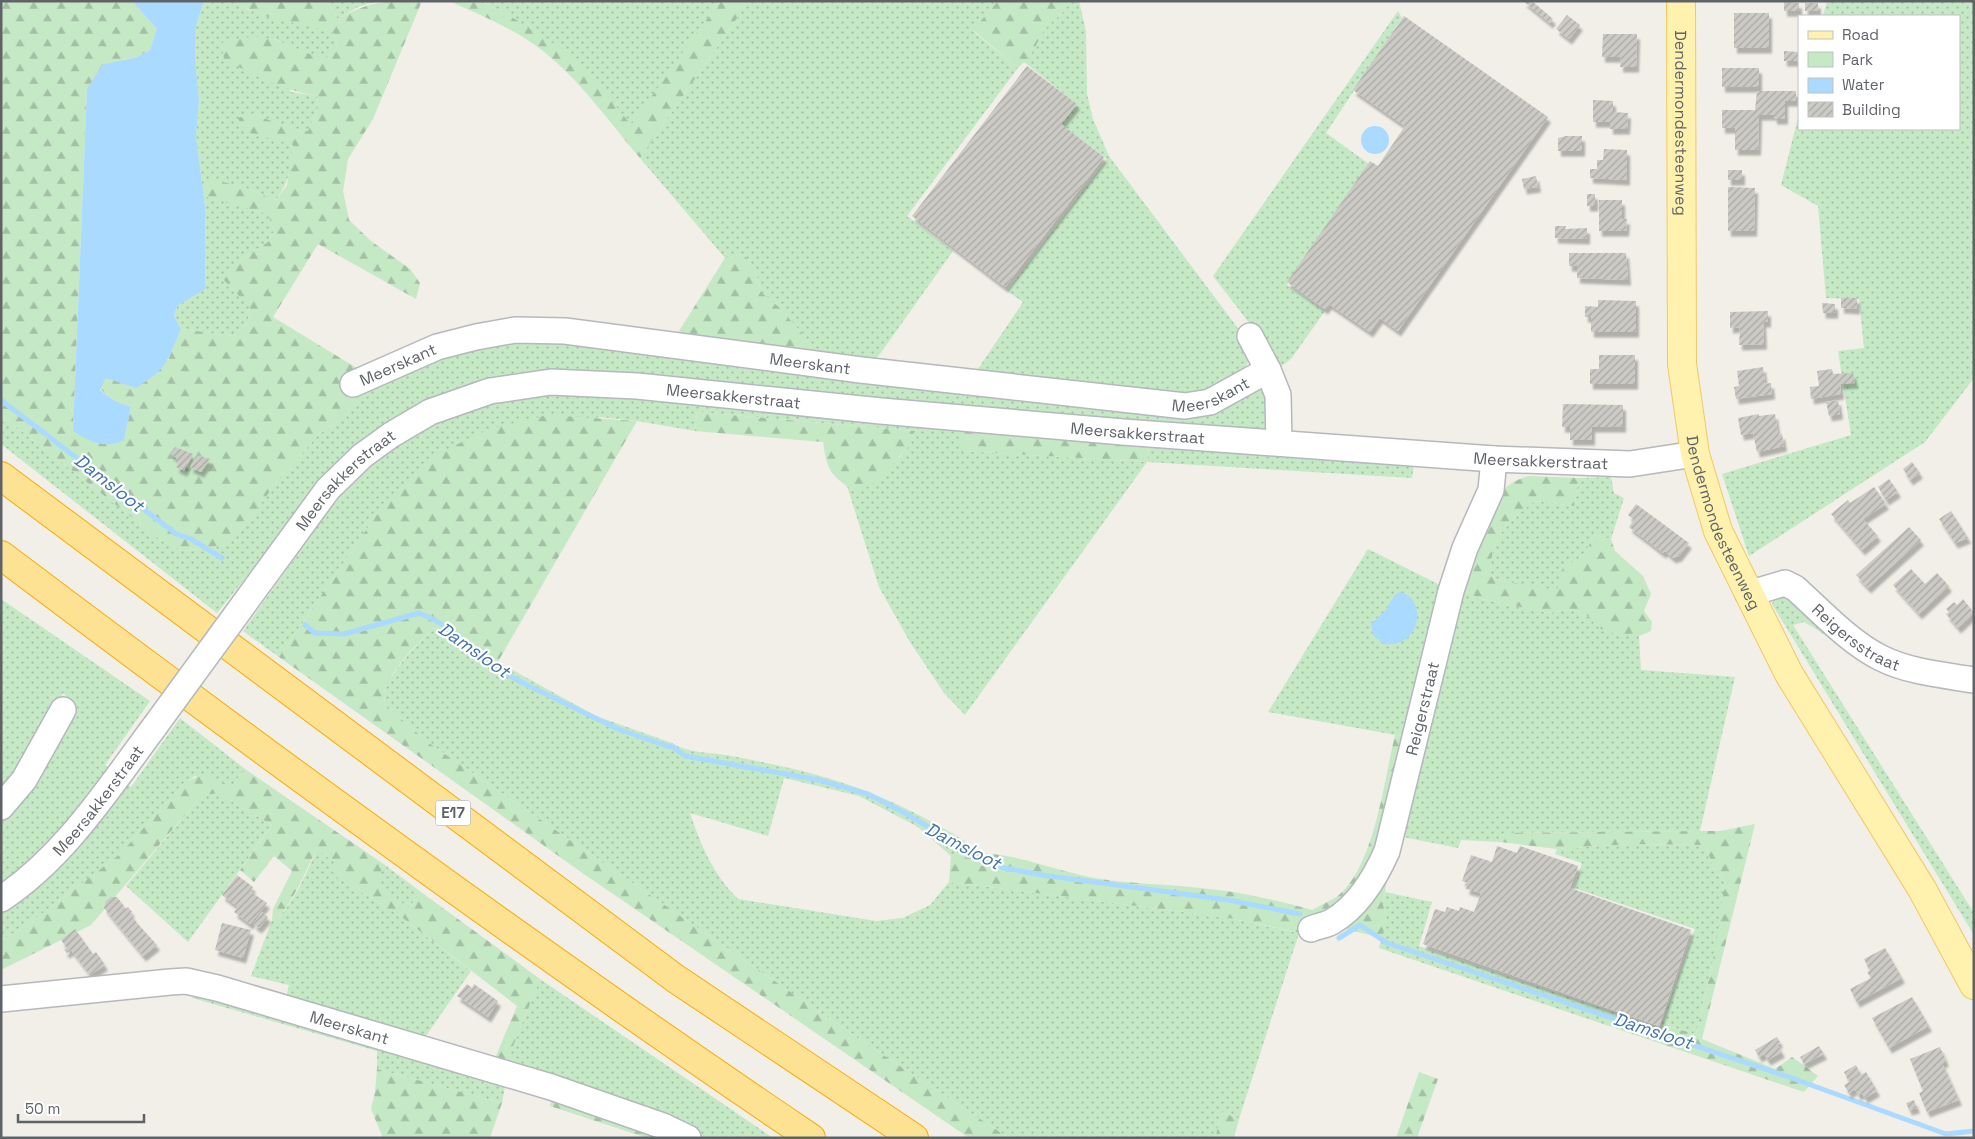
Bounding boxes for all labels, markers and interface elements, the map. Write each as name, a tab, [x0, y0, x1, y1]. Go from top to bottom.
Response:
legend	[1798, 15, 1960, 130]
text: Road	[1842, 25, 1879, 44]
street label: Dendermondesteenweg	[1670, 30, 1692, 216]
text: Park	[1842, 50, 1873, 69]
text: Water	[1842, 75, 1885, 94]
text: Building	[1842, 100, 1901, 119]
street label: Meerskant	[356, 339, 440, 391]
street label: Meerskant	[768, 348, 852, 380]
street label: Meerskant	[1171, 372, 1253, 417]
street label: Meersakkerstraat	[665, 379, 802, 414]
street label: Meersakkerstraat	[1070, 417, 1206, 449]
street label: Meersakkerstraat	[291, 425, 400, 535]
street label: Dendermondesteenweg	[1681, 434, 1765, 613]
water label: Damsloot	[70, 448, 150, 518]
street label: Meersakkerstraat	[1473, 448, 1609, 474]
street label: Reigersstraat	[1807, 599, 1903, 676]
water label: Damsloot	[434, 617, 516, 683]
street label: Reigerstraat	[1401, 659, 1444, 758]
street label: Meersakkerstraat	[48, 741, 148, 860]
road number: E17	[436, 800, 470, 826]
water label: Damsloot	[922, 817, 1006, 875]
street label: Meerskant	[307, 1006, 392, 1049]
water label: Damsloot	[1611, 1007, 1697, 1055]
scale bar	[18, 1092, 144, 1124]
text: 50 m	[25, 1099, 60, 1118]

